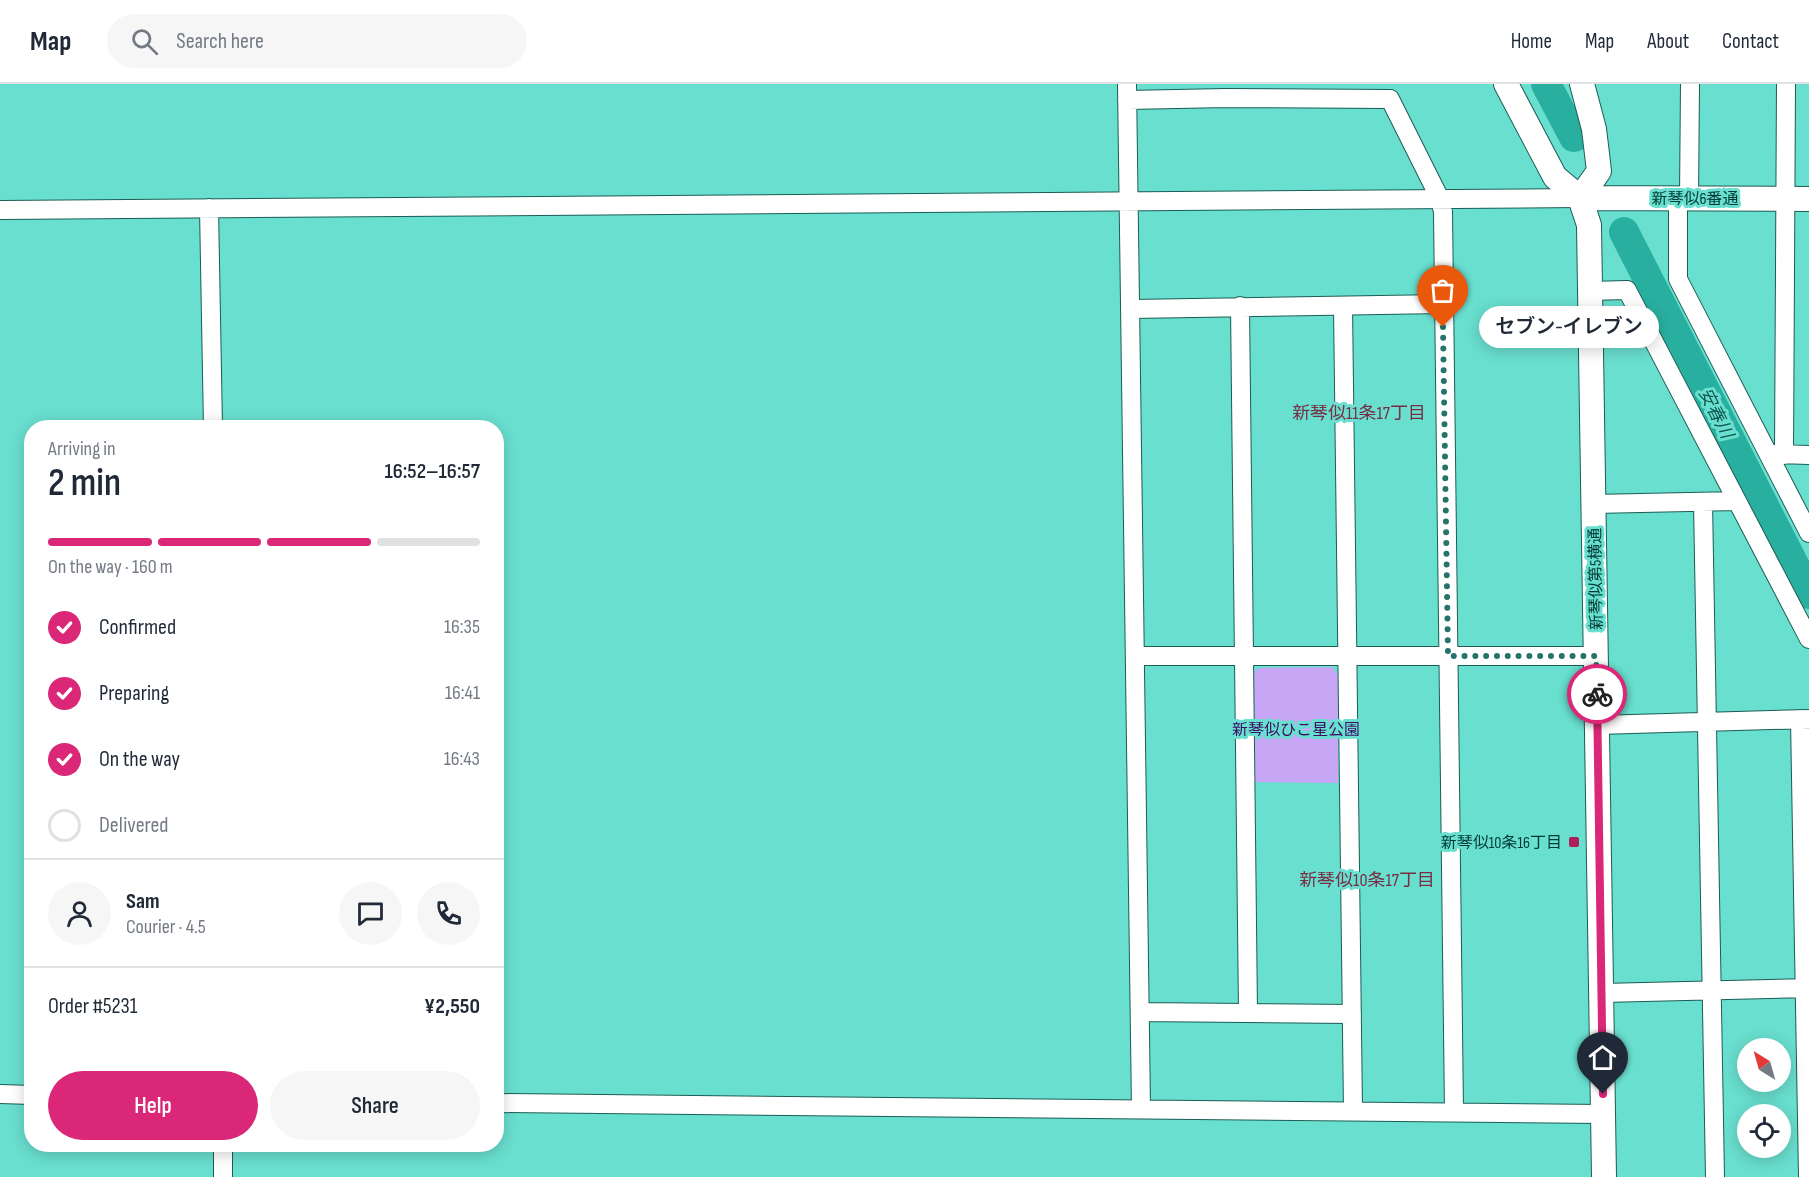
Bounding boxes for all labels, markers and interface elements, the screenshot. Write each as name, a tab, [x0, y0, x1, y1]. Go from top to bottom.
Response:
search box	[107, 14, 527, 68]
text: Map	[30, 25, 71, 58]
icon: search	[128, 25, 161, 58]
text: Search here	[176, 28, 264, 55]
text: Home	[1511, 29, 1552, 54]
text: Map	[1585, 29, 1614, 54]
text: About	[1647, 29, 1689, 54]
text: Contact	[1722, 29, 1779, 54]
street label: 新琴似6番通	[1651, 190, 1739, 209]
pin	[1417, 265, 1468, 327]
icon: bag	[1426, 274, 1459, 307]
callout: セブン-イレブン	[1479, 306, 1659, 348]
text: セブン-イレブン	[1495, 315, 1643, 339]
water label: 安春川	[1694, 384, 1738, 444]
district label: 新琴似11条17丁目	[1292, 403, 1426, 424]
text: Arriving in	[48, 437, 116, 461]
text: 16:52–16:57	[384, 458, 480, 485]
text: 2 min	[48, 460, 121, 507]
street label: 新琴似第5横通	[1586, 528, 1607, 630]
text: On the way · 160 m	[48, 555, 173, 579]
icon: check	[48, 611, 81, 644]
text: Confirmed	[99, 614, 176, 641]
text: 16:35	[444, 615, 480, 639]
courier	[1567, 664, 1627, 724]
icon: check	[48, 677, 81, 710]
icon: bike	[1581, 678, 1614, 711]
text: Preparing	[99, 680, 169, 707]
text: 16:41	[445, 681, 480, 705]
park label: 新琴似ひこ星公園	[1232, 721, 1360, 740]
icon: check	[48, 743, 81, 776]
text: On the way	[99, 746, 180, 773]
text: 16:43	[444, 747, 480, 771]
text: Delivered	[99, 812, 168, 839]
place label: 新琴似10条16丁目	[1441, 834, 1562, 853]
marker: 新琴似10条16丁目	[1567, 835, 1581, 849]
district label: 新琴似10条17丁目	[1299, 870, 1435, 891]
button: person	[48, 882, 111, 945]
button: chat	[339, 882, 402, 945]
button: phone	[417, 882, 480, 945]
text: Sam	[126, 888, 160, 915]
text: Courier · 4.5	[126, 915, 206, 939]
text: Order #5231	[48, 993, 138, 1020]
text: ¥2,550	[424, 993, 480, 1020]
pin	[1577, 1032, 1628, 1094]
north arrow	[1737, 1038, 1791, 1092]
map controls	[1737, 1038, 1791, 1158]
icon: home	[1586, 1041, 1619, 1074]
button: Help	[48, 1071, 258, 1140]
button: Share	[270, 1071, 480, 1140]
button: locate	[1737, 1104, 1791, 1158]

